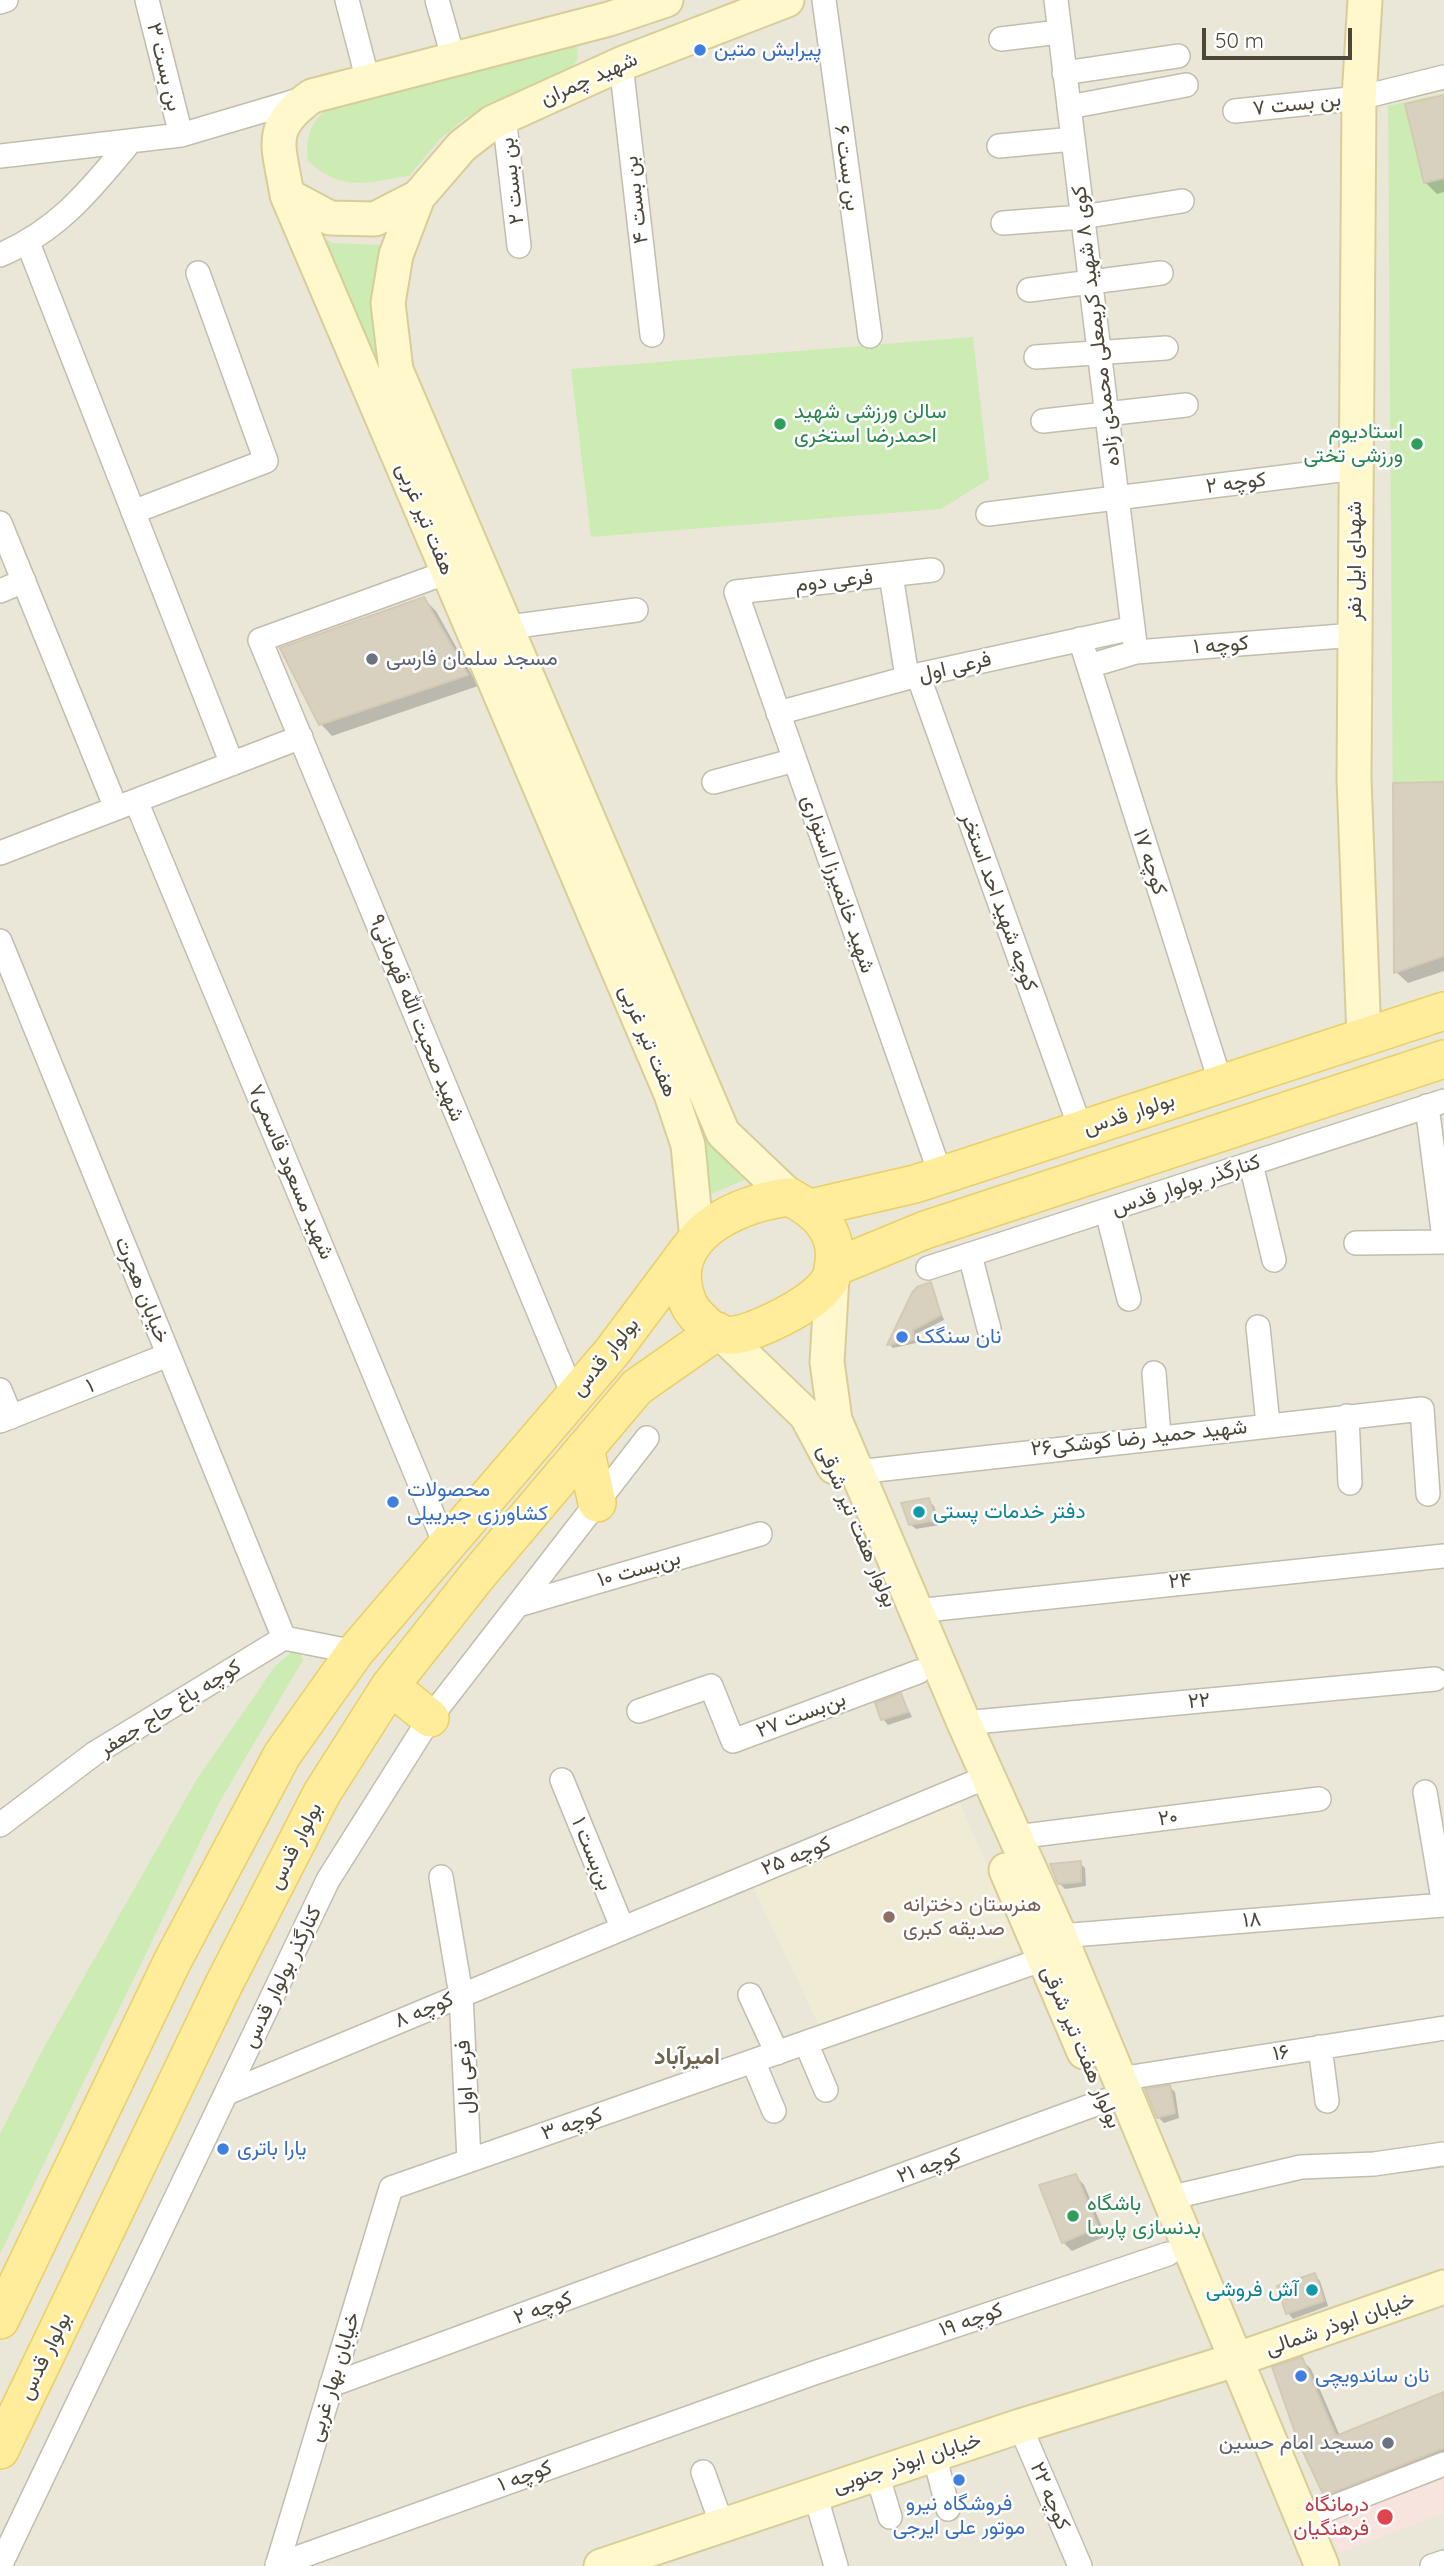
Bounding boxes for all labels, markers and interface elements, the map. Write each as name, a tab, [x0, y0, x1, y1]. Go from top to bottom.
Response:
scale bar	[1206, 14, 1356, 58]
street label: بن بست ۳	[141, 20, 187, 114]
text: 50 m	[1215, 27, 1264, 53]
place label: پیرایش متین	[714, 37, 822, 63]
marker: پیرایش متین	[692, 42, 708, 58]
street label: شهید چمران	[537, 46, 641, 112]
street label: بن بست ۷	[1252, 87, 1342, 121]
street label: بن بست ۶	[829, 123, 865, 213]
street label: بن بست ۲	[494, 136, 530, 226]
street label: بن بست ۴	[618, 155, 654, 245]
street label: کوی ۸ شهید کریمعلی محمدی زاده	[1066, 184, 1126, 468]
place label: سالن ورزشی شهید احمدرضا استخری	[794, 399, 946, 449]
marker: سالن ورزشی شهید احمدرضا استخری	[772, 416, 788, 432]
place label: استادیوم ورزشی تختی	[1303, 419, 1403, 469]
marker: استادیوم ورزشی تختی	[1409, 436, 1425, 452]
street label: هفت تیر غربی	[390, 459, 460, 579]
street label: کوچه ۲	[1205, 467, 1267, 499]
street label: شهدای ایل نفر	[1342, 501, 1368, 621]
street label: فرعی دوم	[794, 564, 874, 598]
street label: کوچه ۱	[1192, 630, 1250, 660]
place label: مسجد سلمان فارسی	[386, 646, 558, 672]
street label: فرعی اول	[916, 646, 994, 688]
marker: مسجد سلمان فارسی	[364, 651, 380, 667]
street label: شهید خانمیرزا استواری	[796, 792, 880, 976]
street label: کوچه شهید احد استخر	[955, 809, 1043, 995]
street label: کوچه ۱۷	[1128, 826, 1172, 898]
street label: شهید صحبت الله قهرمانی۹	[364, 911, 470, 1125]
street label: هفت تیر غربی	[613, 981, 683, 1101]
street label: شهید مسعود قاسمی۷	[243, 1081, 339, 1263]
street label: بولوار قدس	[1080, 1087, 1178, 1141]
street label: کنارگذر بولوار قدس	[1108, 1149, 1264, 1221]
street label: خیابان هجرت	[109, 1233, 175, 1347]
street label: بولوار قدس	[566, 1312, 644, 1402]
place label: نان سنگک	[916, 1324, 1002, 1350]
marker: نان سنگک	[894, 1329, 910, 1345]
street label: ۱	[83, 1373, 97, 1399]
street label: شهید حمید رضا کوشکی۲۶	[1030, 1414, 1248, 1462]
street label: بولوار هفت تیر شرقی	[811, 1441, 903, 1611]
place label: محصولات کشاورزی جبرییلی	[407, 1477, 548, 1527]
marker: محصولات کشاورزی جبرییلی	[385, 1494, 401, 1510]
place label: دفتر خدمات پستی	[933, 1499, 1085, 1525]
marker: دفتر خدمات پستی	[911, 1504, 927, 1520]
street label: بن‌بست ۱۰	[594, 1545, 684, 1593]
street label: ۲۴	[1167, 1567, 1193, 1595]
street label: کوچه باغ حاج جعفر	[94, 1654, 246, 1762]
street label: بن‌بست ۲۷	[753, 1686, 849, 1744]
street label: ۲۲	[1187, 1687, 1211, 1715]
street label: بولوار قدس	[262, 1798, 328, 1894]
street label: ۲۰	[1157, 1804, 1179, 1832]
street label: بن‌بست ۱	[566, 1814, 618, 1894]
street label: کوچه ۲۵	[758, 1831, 834, 1881]
place label: هنرستان دخترانه صدیقه کبری	[903, 1892, 1041, 1942]
street label: کنارگذر بولوار قدس	[237, 1902, 327, 2052]
street label: ۱۸	[1242, 1907, 1262, 1933]
marker: هنرستان دخترانه صدیقه کبری	[881, 1909, 897, 1925]
street label: بولوار هفت تیر شرقی	[1035, 1962, 1127, 2132]
street label: کوچه ۸	[391, 1986, 457, 2034]
street label: فرعی اول	[450, 2039, 480, 2115]
street label: ۱۶	[1271, 2039, 1291, 2067]
district label: امیرآباد	[654, 2043, 720, 2071]
street label: کوچه ۳	[538, 2102, 606, 2146]
place label: یارا باتری	[237, 2136, 306, 2162]
marker: یارا باتری	[215, 2141, 231, 2157]
street label: کوچه ۲۱	[893, 2143, 965, 2189]
place label: باشگاه بدنسازی پارسا	[1087, 2191, 1201, 2241]
marker: باشگاه بدنسازی پارسا	[1065, 2208, 1081, 2224]
place label: آش فروشی	[1206, 2277, 1298, 2303]
marker: آش فروشی	[1304, 2282, 1320, 2298]
street label: کوچه ۲	[510, 2286, 576, 2330]
street label: خیابان ابوذر شمالی	[1262, 2287, 1418, 2361]
street label: کوچه ۱۹	[936, 2297, 1006, 2343]
street label: بولوار قدس	[13, 2308, 77, 2404]
street label: خیابان بهار غربی	[302, 2309, 366, 2445]
place label: نان ساندویچی	[1315, 2363, 1429, 2389]
marker: نان ساندویچی	[1293, 2368, 1309, 2384]
street label: خیابان ابوذر جنوبی	[830, 2427, 984, 2499]
place label: مسجد امام حسین	[1219, 2430, 1374, 2456]
marker: مسجد امام حسین	[1380, 2435, 1396, 2451]
street label: کوچه ۱	[495, 2455, 555, 2497]
street label: کوچه ۲۲	[1024, 2458, 1076, 2534]
marker: فروشگاه نیرو موتور علی ایرجی	[951, 2472, 967, 2488]
place label: فروشگاه نیرو موتور علی ایرجی	[893, 2491, 1025, 2541]
place label: درمانگاه فرهنگیان	[1293, 2492, 1369, 2542]
marker: درمانگاه فرهنگیان	[1375, 2507, 1395, 2527]

